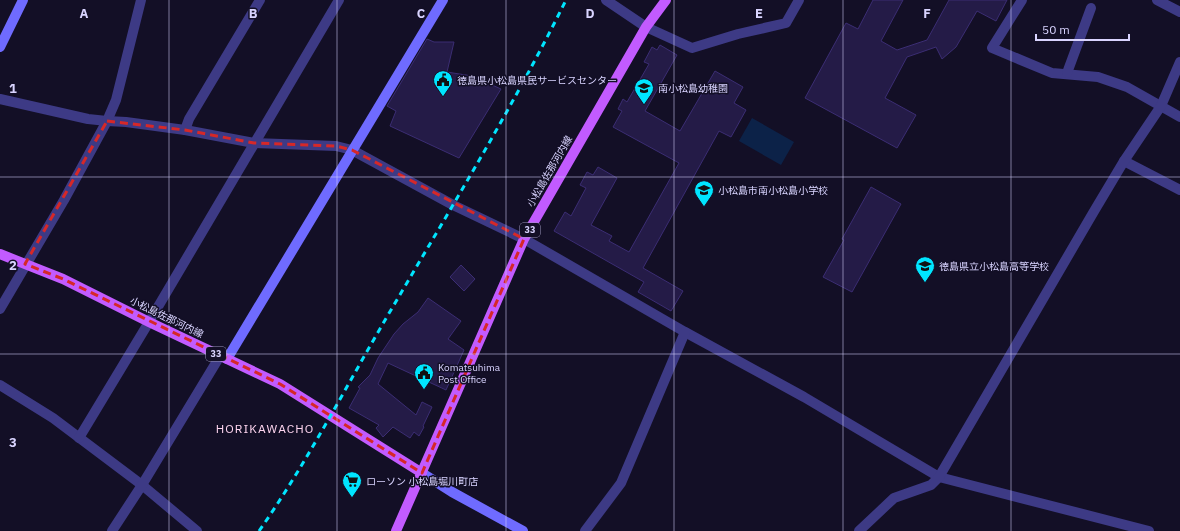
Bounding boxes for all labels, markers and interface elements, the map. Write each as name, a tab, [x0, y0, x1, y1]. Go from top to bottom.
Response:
text: A	[80, 5, 89, 22]
text: B	[249, 5, 258, 22]
text: C	[417, 5, 426, 22]
text: D	[585, 5, 595, 22]
text: E	[755, 5, 763, 22]
text: F	[923, 5, 931, 22]
scale bar	[1036, 16, 1129, 42]
text: 50 m	[1042, 22, 1070, 37]
public building icon: 徳島県小松島県民サービスセンター	[432, 69, 454, 97]
place label: 徳島県小松島県民サービスセンター	[457, 74, 617, 87]
school or university icon: 南小松島幼稚園	[633, 77, 655, 105]
text: 1	[9, 80, 17, 97]
place label: 南小松島幼稚園	[658, 82, 728, 95]
street label: 小松島佐那河内線	[524, 133, 575, 209]
school or university icon: 小松島市南小松島小学校	[693, 179, 715, 207]
place label: 小松島市南小松島小学校	[718, 184, 828, 197]
road number: 33	[520, 223, 540, 237]
school or university icon: 徳島県立小松島高等学校	[914, 255, 936, 283]
text: 2	[9, 257, 17, 274]
place label: 徳島県立小松島高等学校	[939, 260, 1049, 273]
street label: 小松島佐那河内線	[128, 294, 206, 341]
road number: 33	[206, 347, 226, 361]
place label: Komatsuhima Post Office	[438, 361, 501, 386]
public building icon: Komatsuhima Post Office	[413, 362, 435, 390]
district label: HORIKAWACHO	[216, 421, 314, 436]
text: 3	[9, 434, 17, 451]
supermarket icon: ローソン 小松島堀川町店	[341, 470, 363, 498]
place label: ローソン 小松島堀川町店	[366, 475, 478, 488]

